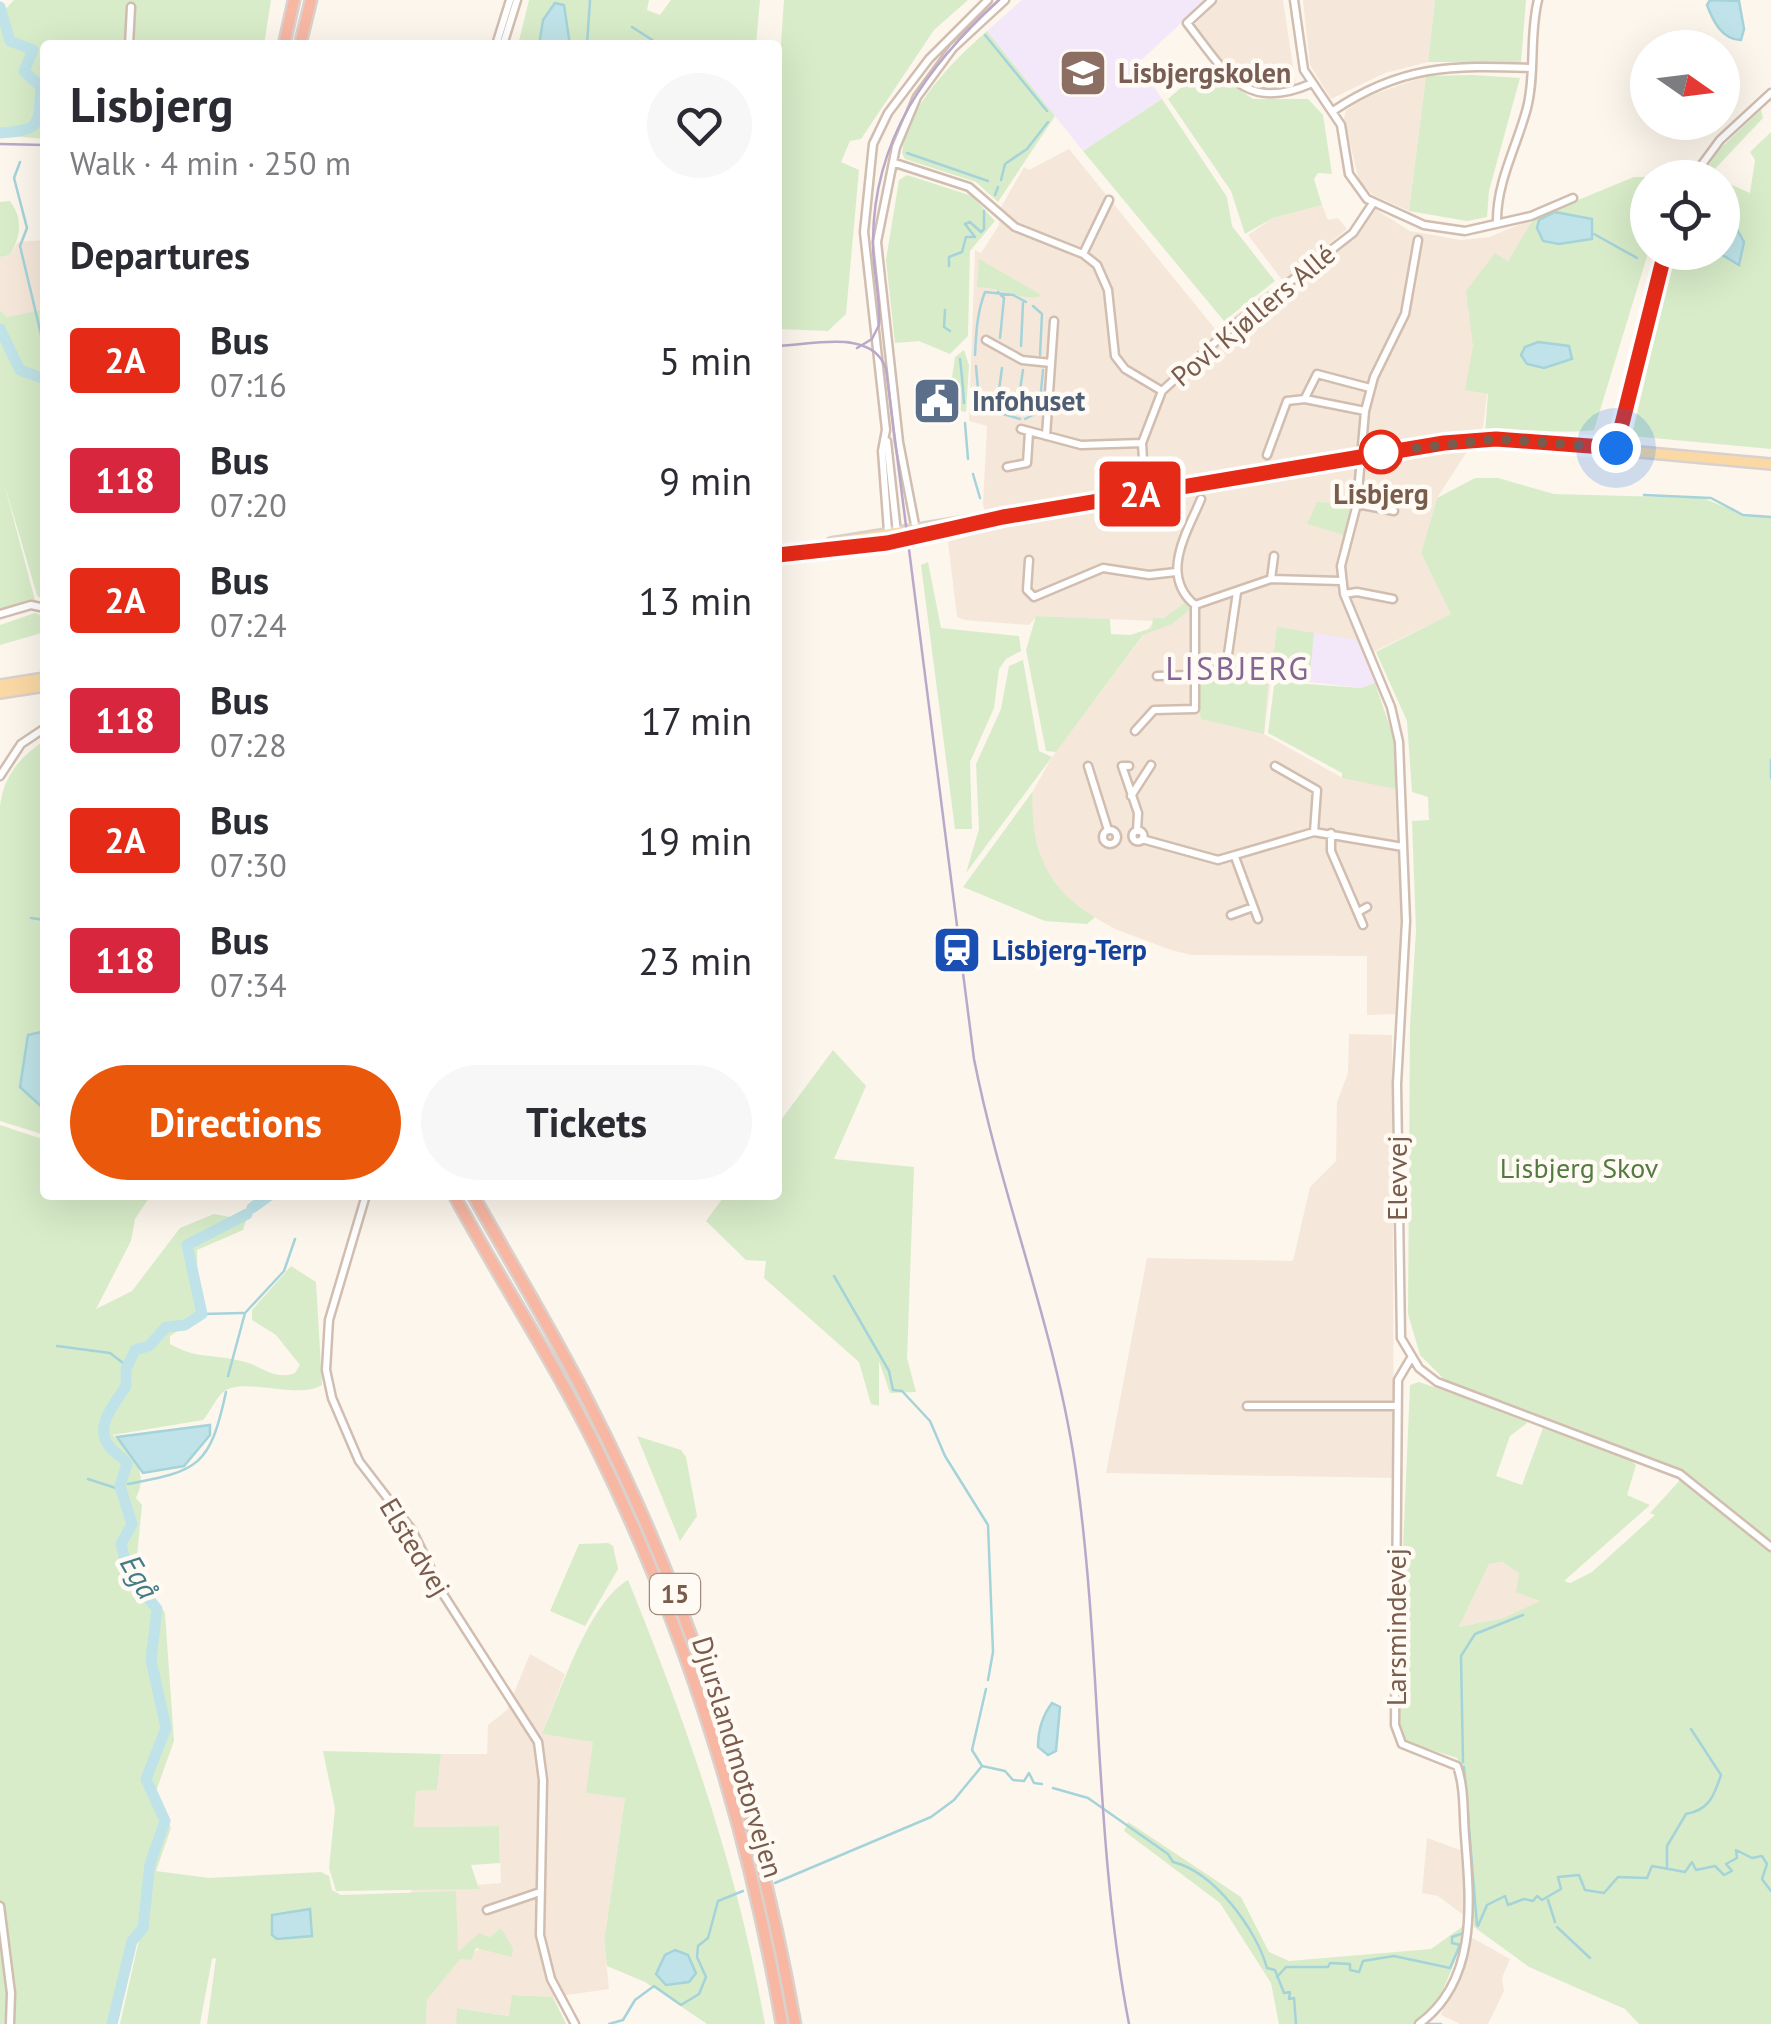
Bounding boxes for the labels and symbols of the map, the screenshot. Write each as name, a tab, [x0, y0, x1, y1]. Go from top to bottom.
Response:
north arrow	[1630, 30, 1740, 140]
school or university icon: Lisbjergskolen	[1057, 47, 1109, 99]
place label: Lisbjergskolen	[1118, 54, 1291, 91]
street label: Povl Kjøllers Allé	[1163, 235, 1342, 394]
public building icon: Infohuset	[911, 375, 963, 427]
place label: Infohuset	[972, 382, 1085, 419]
your location	[1591, 423, 1641, 473]
marker: Lisbjerg	[1360, 431, 1402, 473]
line badge: 2A	[1095, 462, 1185, 526]
place label: Lisbjerg	[1333, 475, 1429, 512]
district label: LISBJERG	[1165, 647, 1311, 689]
station icon: Lisbjerg-Terp	[931, 924, 983, 976]
place label: Lisbjerg-Terp	[992, 931, 1147, 968]
street label: Elevvej	[1378, 1135, 1415, 1221]
park label: Lisbjerg Skov	[1500, 1149, 1659, 1186]
street label: Elstedvej	[372, 1491, 459, 1603]
water label: Egå	[112, 1547, 169, 1606]
street label: Larsmindevej	[1377, 1548, 1414, 1706]
road number: 15	[650, 1574, 700, 1614]
street label: Djurslandmotorvejen	[684, 1632, 793, 1882]

